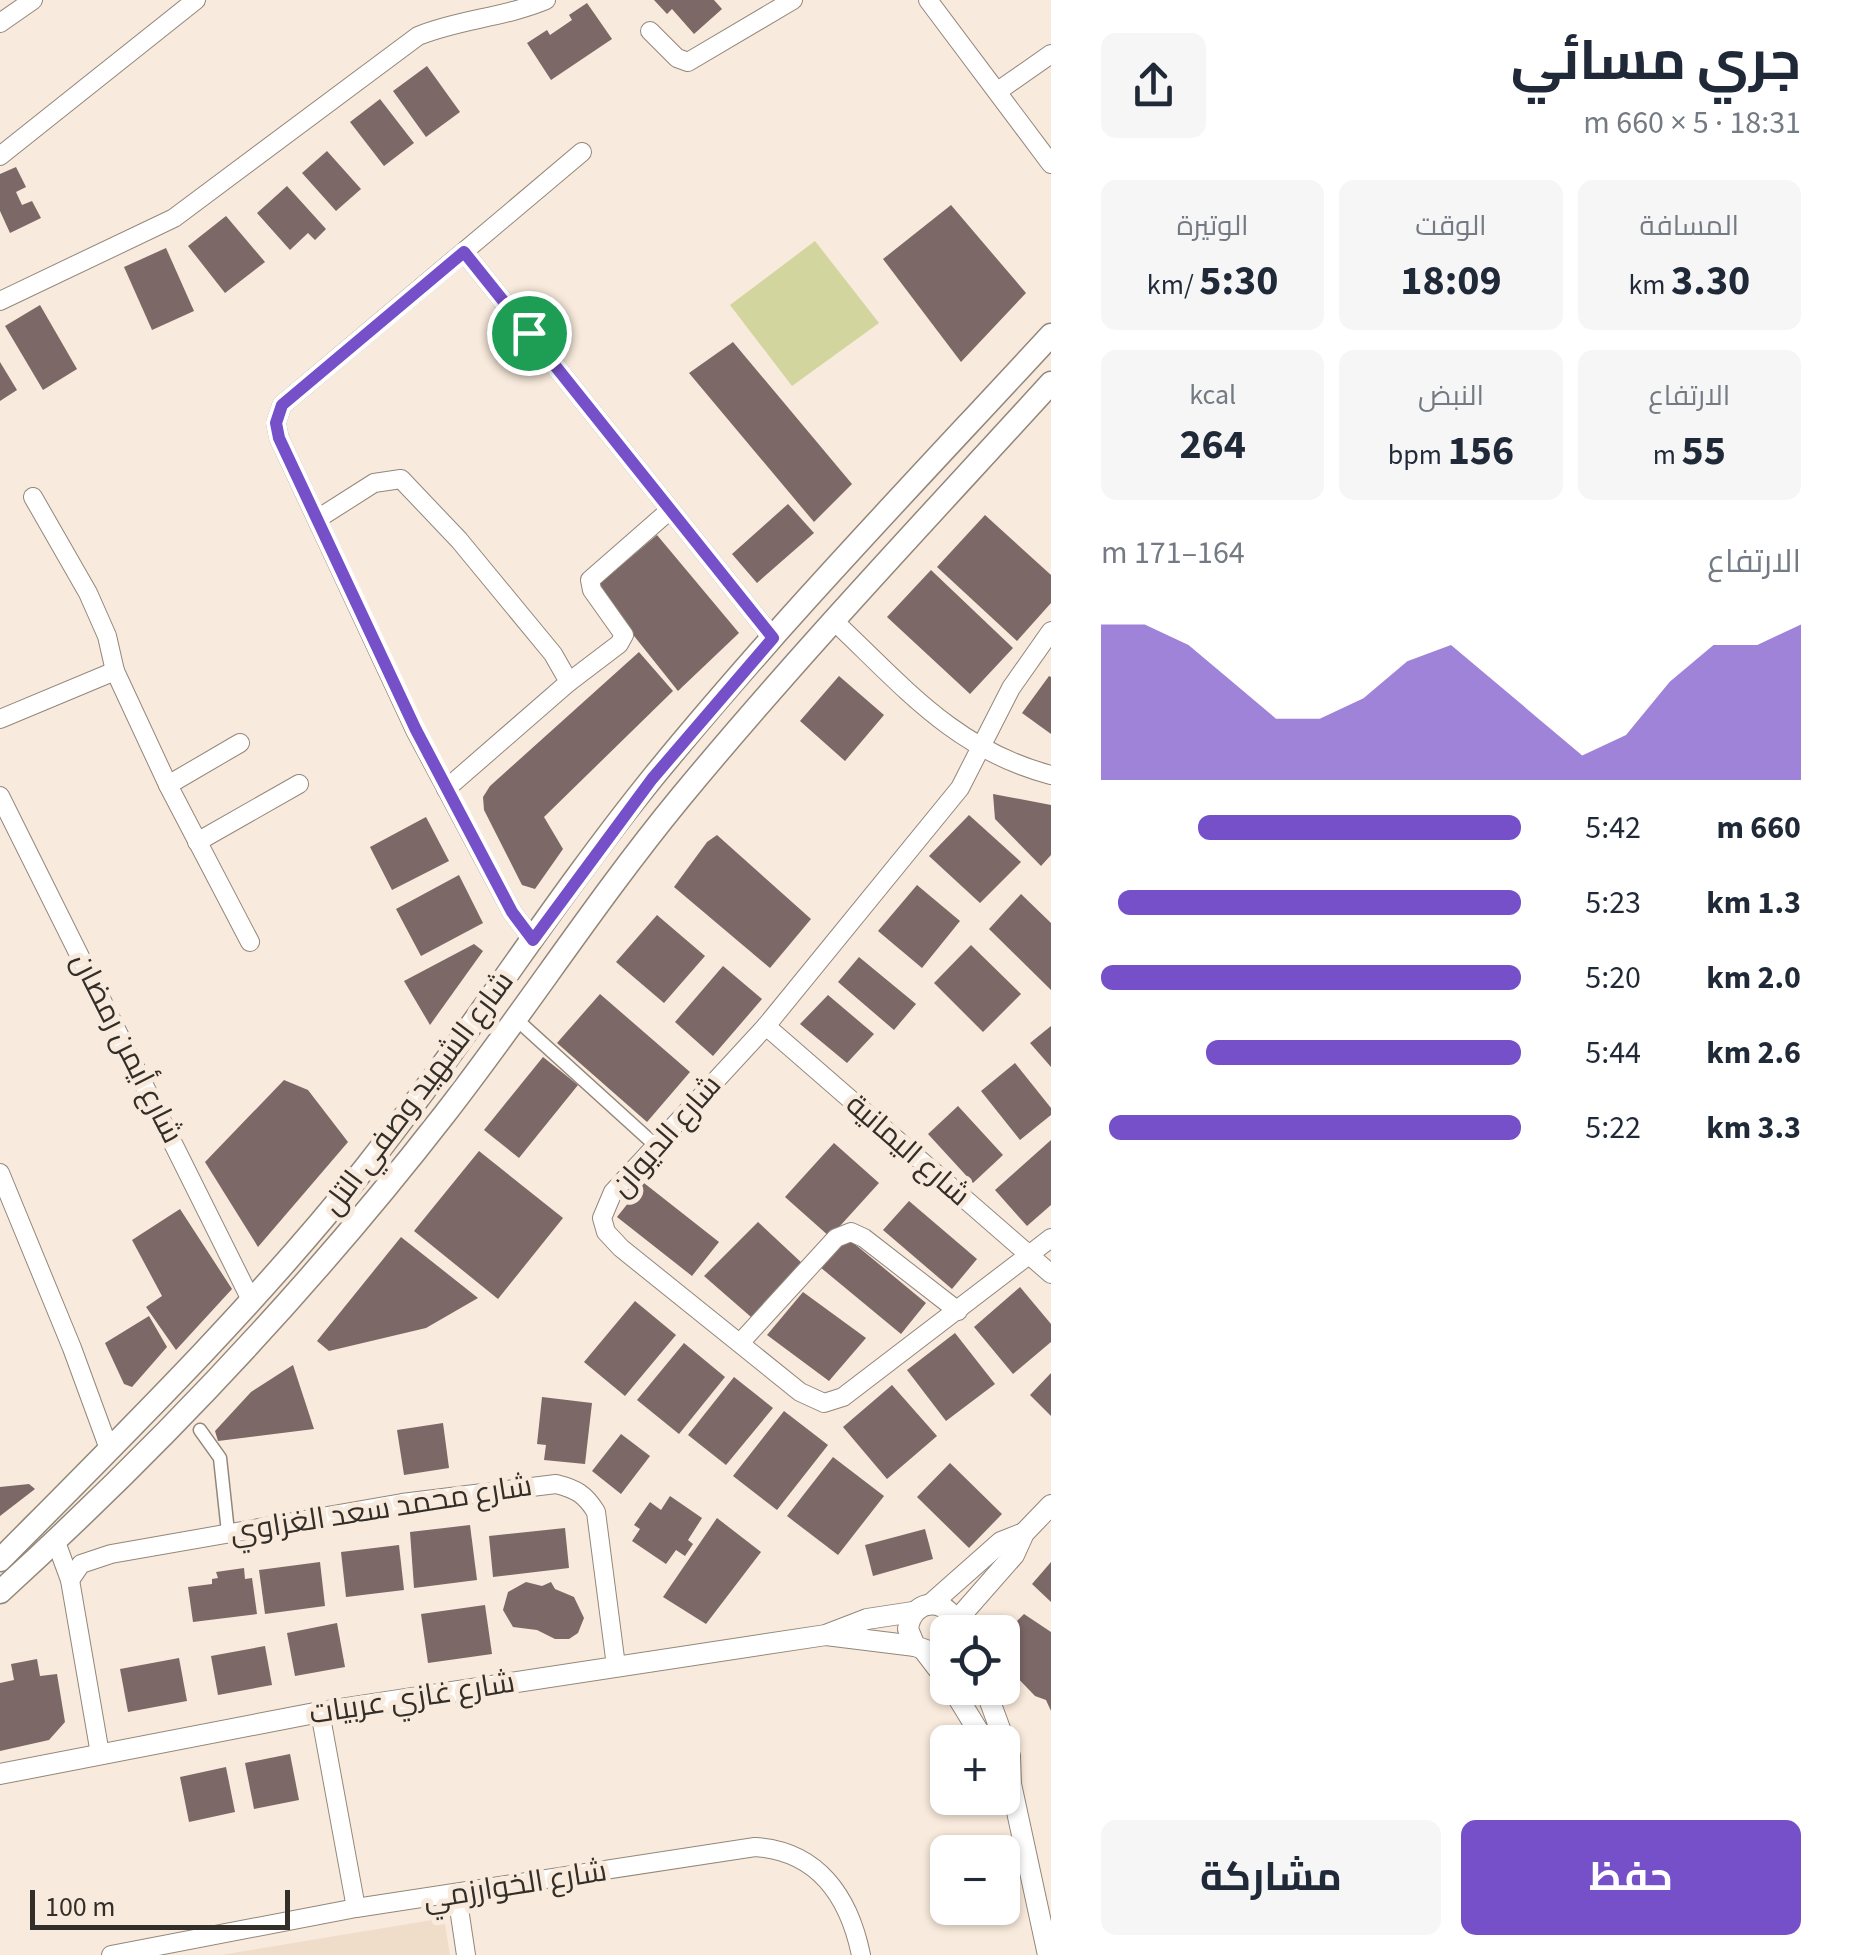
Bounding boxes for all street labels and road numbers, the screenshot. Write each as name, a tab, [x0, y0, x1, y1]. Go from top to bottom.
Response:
street label: شارع أيمن رمضان	[60, 945, 194, 1151]
street label: شارع الشهيد وصفي التل	[312, 962, 525, 1225]
street label: شارع الديوان	[601, 1065, 731, 1207]
street label: شارع اليمانية	[836, 1084, 980, 1216]
street label: شارع محمد سعد الغزاوي	[227, 1464, 535, 1555]
street label: شارع غازي عربيات	[306, 1661, 518, 1736]
street label: شارع الخوارزمي	[420, 1849, 610, 1922]

